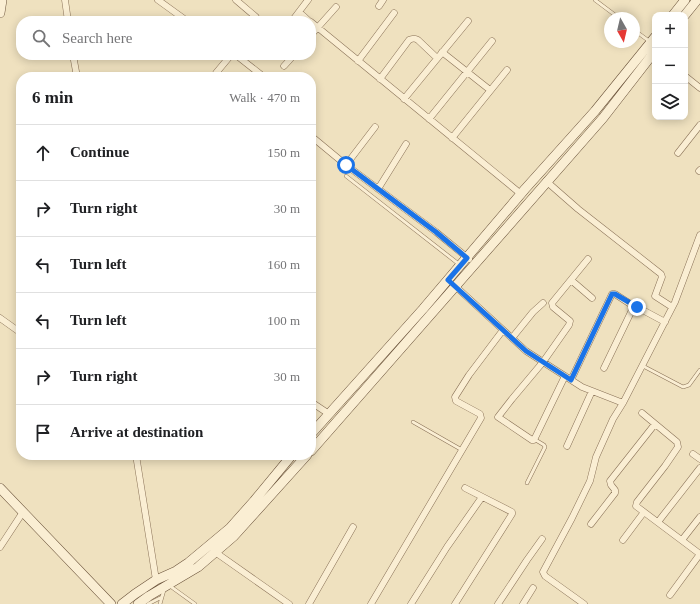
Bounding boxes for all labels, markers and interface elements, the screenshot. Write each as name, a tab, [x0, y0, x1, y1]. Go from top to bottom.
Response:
north arrow	[604, 12, 640, 48]
map controls	[652, 12, 688, 120]
button: +	[652, 12, 688, 48]
search box	[16, 16, 316, 60]
icon: search	[30, 27, 52, 49]
text: Search here	[62, 30, 132, 46]
button: −	[652, 48, 688, 84]
button: layers	[652, 84, 688, 120]
text: 6 min	[32, 88, 73, 107]
text: Walk · 470 m	[229, 90, 300, 105]
icon: ahead	[32, 142, 54, 164]
text: Continue	[70, 144, 129, 160]
text: 150 m	[267, 145, 300, 160]
route start	[337, 156, 355, 174]
icon: right	[32, 198, 54, 220]
text: Turn right	[70, 200, 137, 216]
text: 30 m	[274, 201, 300, 216]
icon: left	[32, 254, 54, 276]
text: Turn left	[70, 256, 127, 272]
text: 160 m	[267, 257, 300, 272]
route end	[628, 298, 646, 316]
icon: left	[32, 310, 54, 332]
text: Turn left	[70, 312, 127, 328]
text: 100 m	[267, 313, 300, 328]
icon: right	[32, 366, 54, 388]
text: Turn right	[70, 368, 137, 384]
text: 30 m	[274, 369, 300, 384]
icon: arrive	[32, 422, 54, 444]
text: Arrive at destination	[70, 424, 203, 440]

